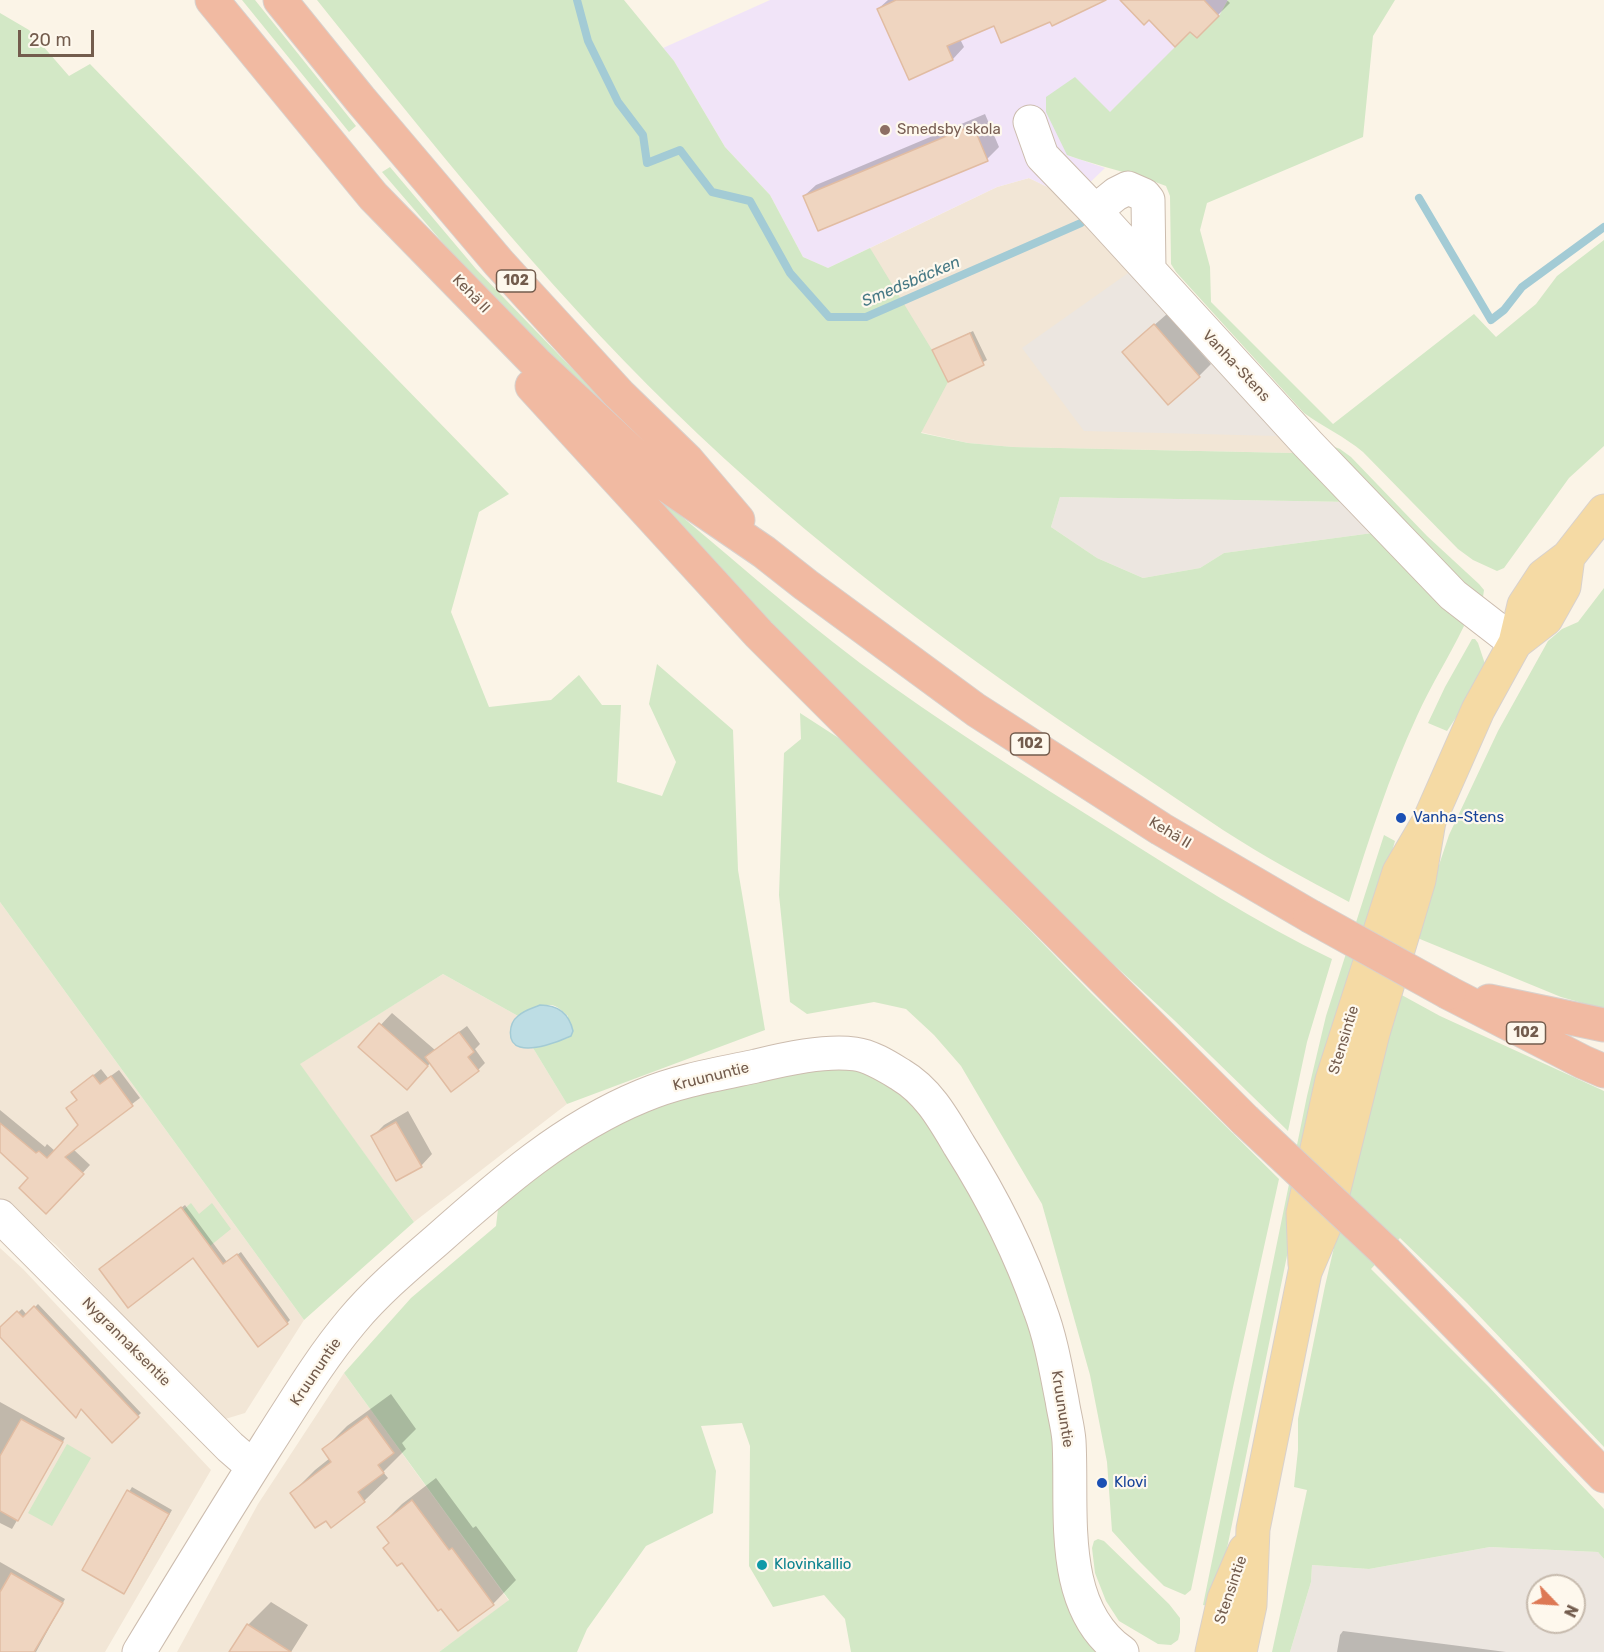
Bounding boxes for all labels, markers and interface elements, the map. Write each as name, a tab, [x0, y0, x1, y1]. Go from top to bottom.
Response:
scale bar	[21, 18, 98, 56]
text: 20 m	[29, 29, 71, 51]
place label: Smedsby skola	[897, 121, 1001, 139]
marker: Smedsby skola	[878, 123, 892, 137]
water label: Smedsbäcken	[859, 253, 963, 311]
road number: 102	[496, 270, 536, 292]
street label: Kehä II	[448, 271, 494, 317]
street label: Vanha-Stens	[1198, 327, 1274, 405]
road number: 102	[1010, 733, 1050, 755]
place label: Vanha-Stens	[1413, 809, 1504, 827]
marker: Vanha-Stens	[1394, 811, 1408, 825]
street label: Kehä II	[1146, 813, 1194, 853]
street label: Stensintie	[1325, 1003, 1363, 1077]
road number: 102	[1506, 1022, 1546, 1044]
street label: Kruununtie	[671, 1059, 751, 1095]
street label: Nygrannaksentie	[78, 1294, 174, 1390]
street label: Kruununtie	[287, 1335, 345, 1409]
street label: Kruununtie	[1047, 1369, 1077, 1449]
place label: Klovi	[1114, 1474, 1147, 1492]
marker: Klovi	[1095, 1476, 1109, 1490]
street label: Stensintie	[1211, 1554, 1251, 1626]
place label: Klovinkallio	[774, 1556, 851, 1574]
marker: Klovinkallio	[755, 1558, 769, 1572]
north arrow	[1526, 1574, 1586, 1634]
text: N	[1560, 1602, 1582, 1620]

